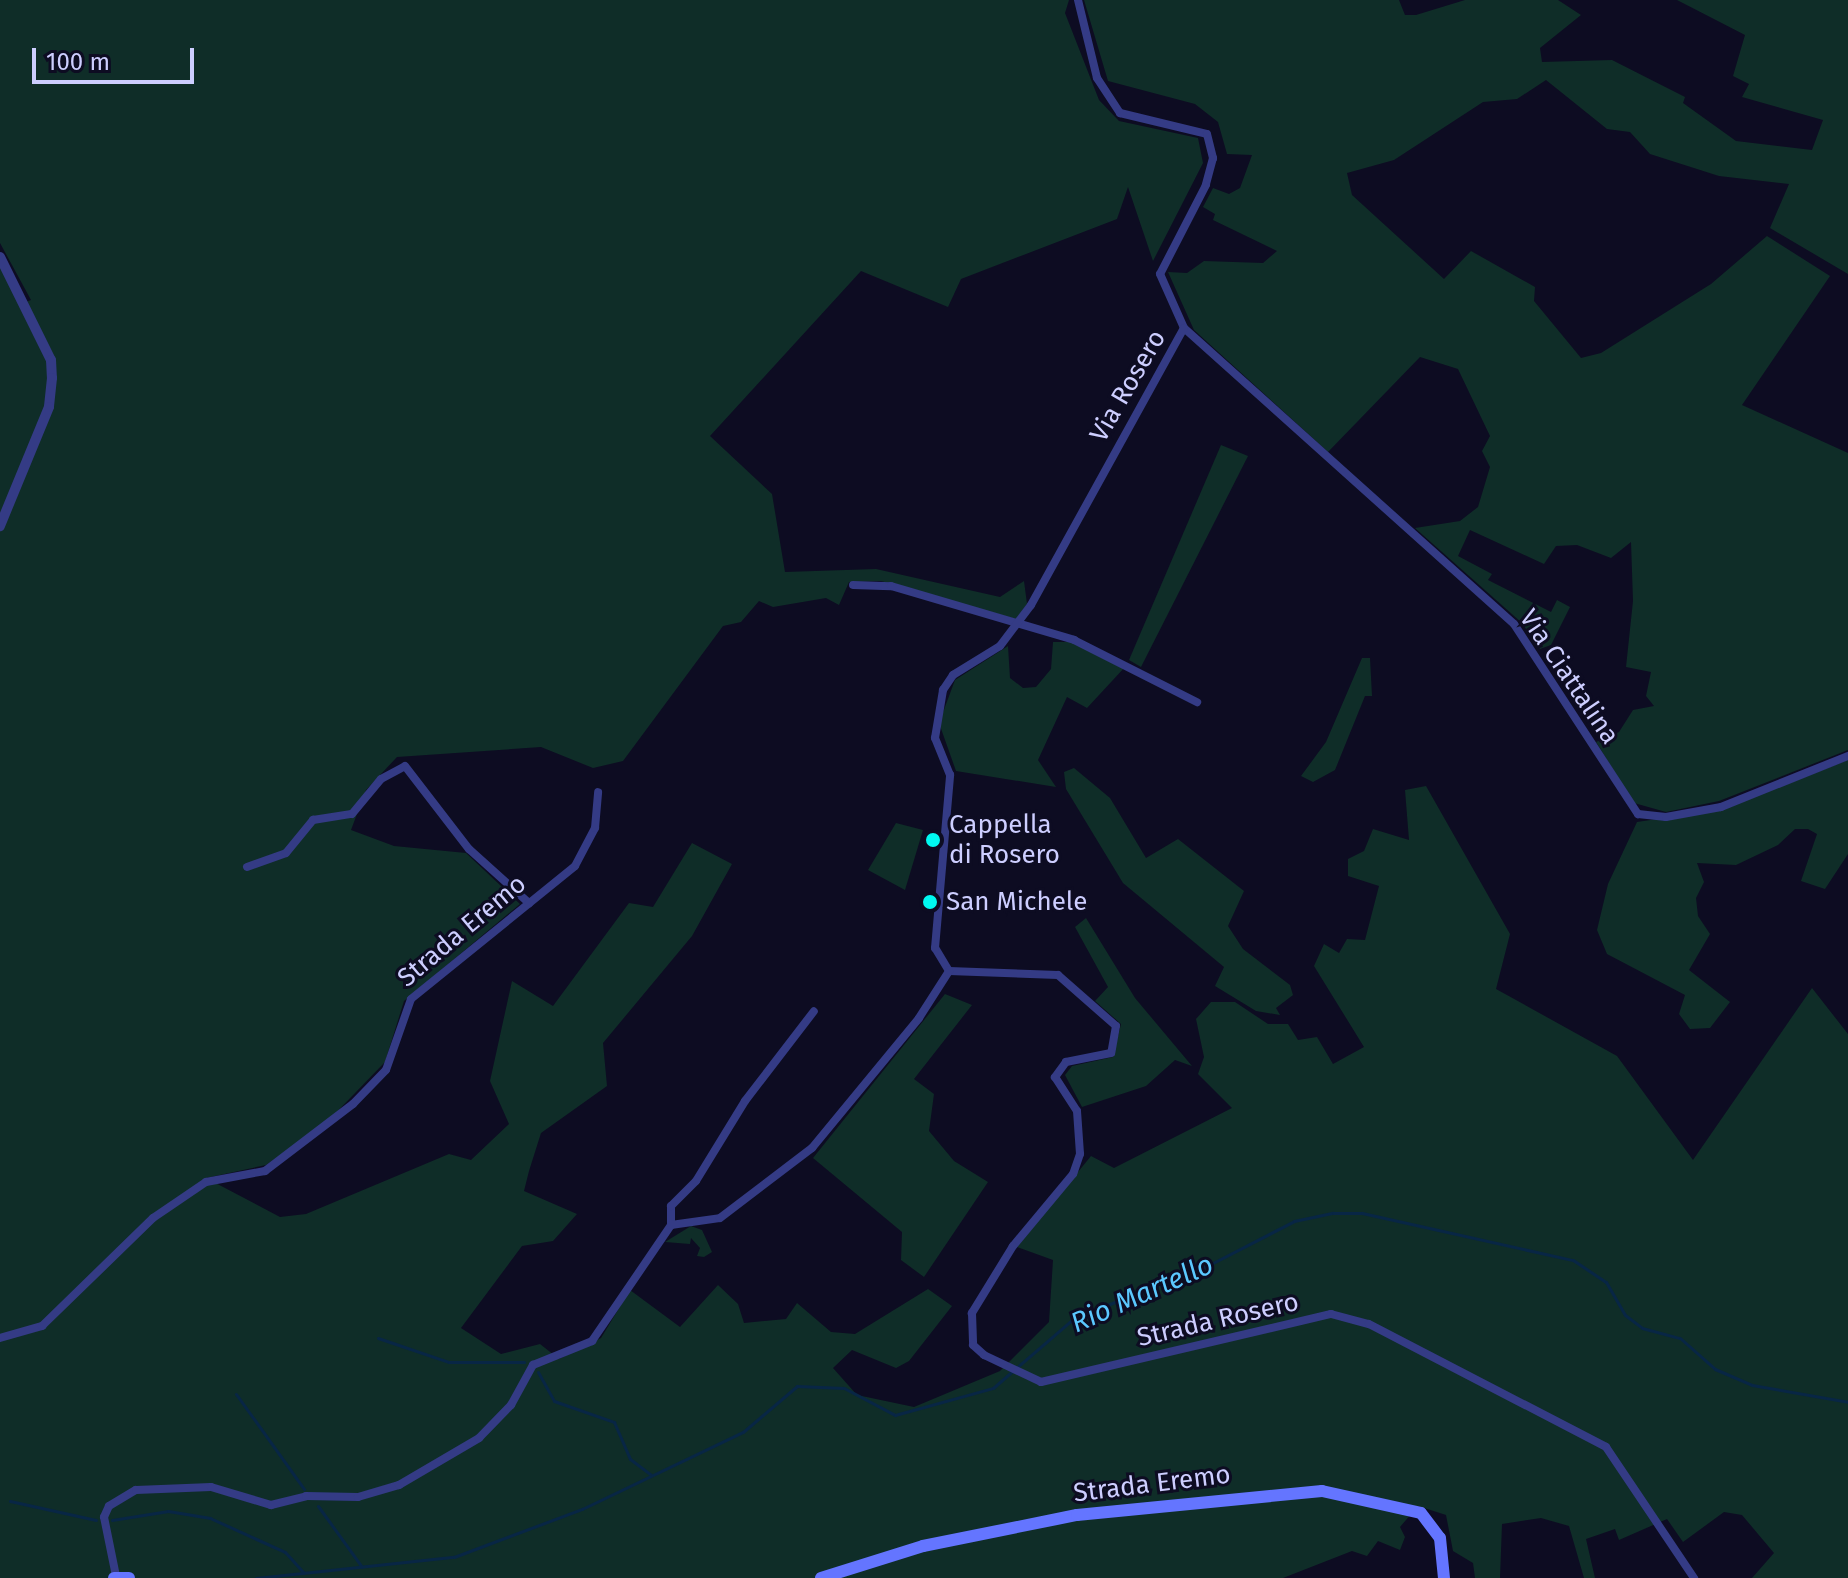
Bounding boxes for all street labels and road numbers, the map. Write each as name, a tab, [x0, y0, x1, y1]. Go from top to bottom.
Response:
street label: Via Rosero	[1083, 324, 1173, 448]
street label: Via Ciattalina	[1513, 604, 1625, 750]
street label: Strada Eremo	[391, 868, 533, 994]
street label: Strada Rosero	[1134, 1286, 1302, 1354]
street label: Strada Eremo	[1072, 1459, 1232, 1509]

